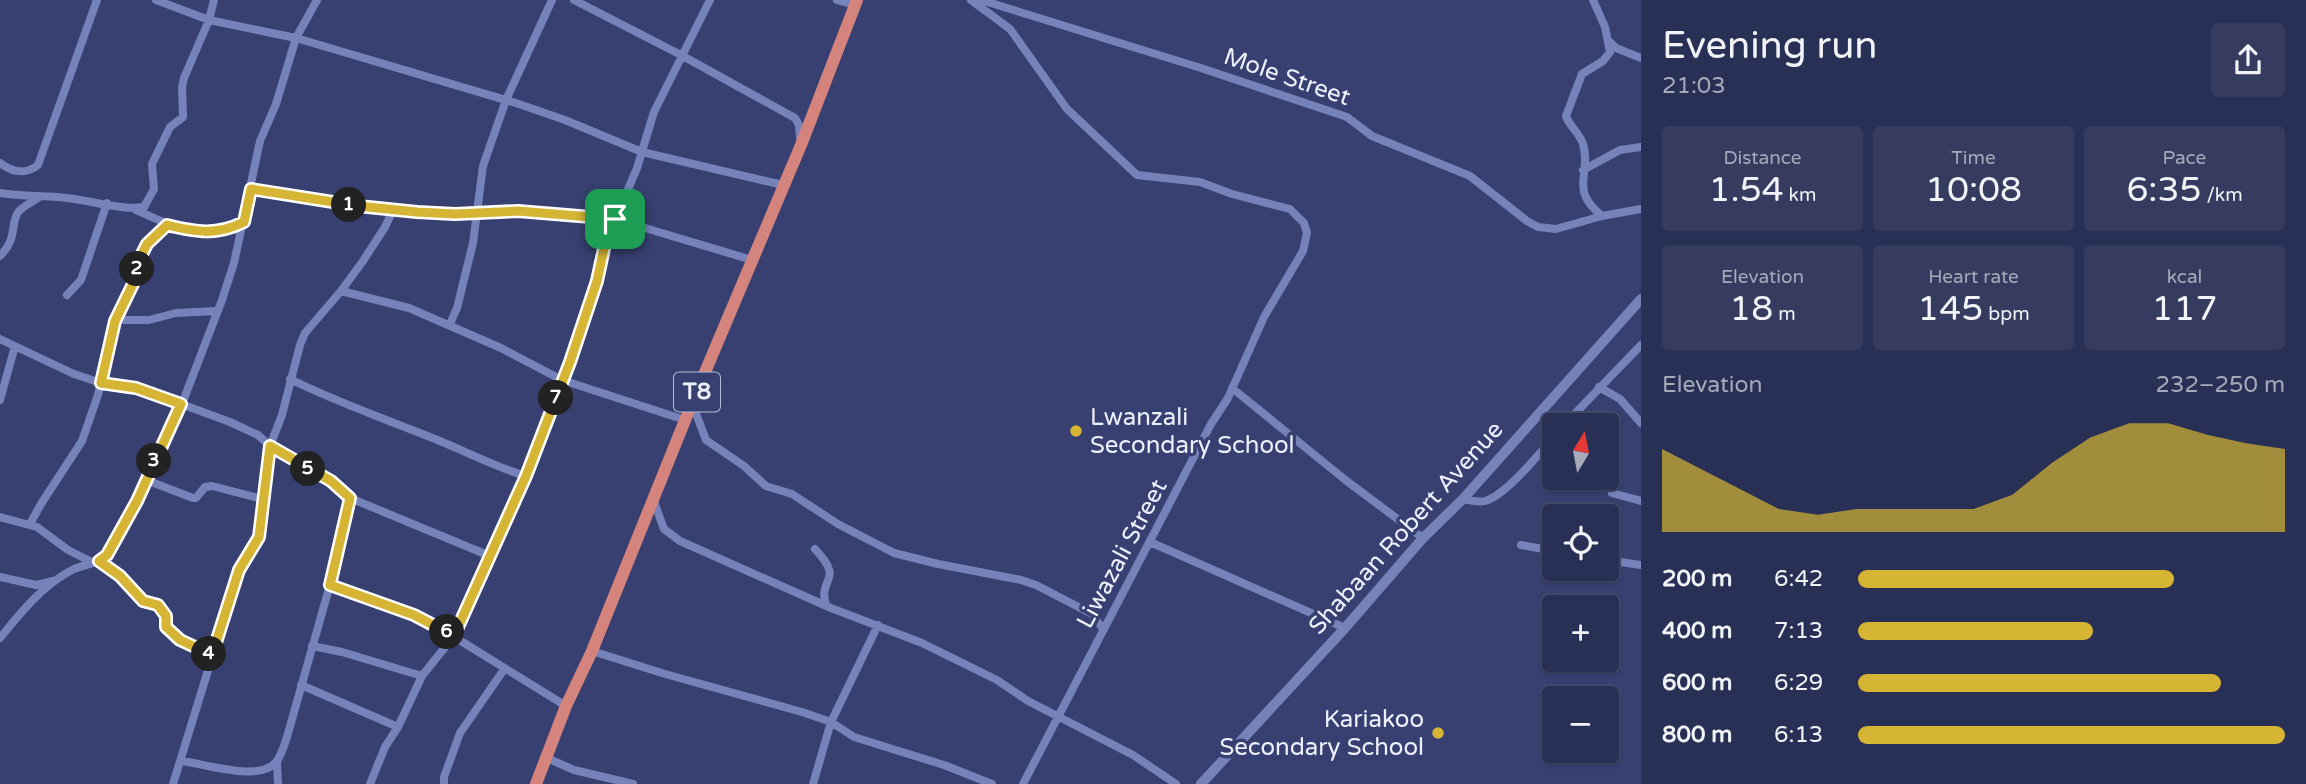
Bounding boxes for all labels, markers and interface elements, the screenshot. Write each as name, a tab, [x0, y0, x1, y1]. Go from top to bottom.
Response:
text: Evening run	[1662, 23, 1877, 69]
button: share	[2211, 23, 2285, 97]
street label: Mole Street	[1220, 42, 1354, 112]
text: 21:03	[1662, 72, 1726, 100]
text: Distance	[1723, 147, 1802, 169]
text: Time	[1951, 147, 1996, 169]
text: Pace	[2163, 147, 2206, 169]
text: 1.54	[1709, 169, 1784, 211]
text: 10:08	[1925, 169, 2022, 211]
text: 6:35	[2126, 169, 2201, 211]
text: km	[1784, 184, 1816, 206]
text: /km	[2201, 184, 2243, 206]
pin: 1	[332, 188, 366, 222]
pin	[585, 189, 645, 249]
text: 1	[343, 193, 354, 215]
icon: arrive	[596, 200, 634, 238]
pin: 2	[120, 252, 154, 286]
text: 2	[131, 257, 142, 279]
text: Elevation	[1721, 266, 1804, 288]
text: Heart rate	[1928, 266, 2019, 288]
text: kcal	[2167, 266, 2202, 288]
text: 18	[1729, 288, 1773, 330]
text: 145	[1917, 288, 1983, 330]
text: 117	[2152, 288, 2217, 330]
text: m	[1773, 303, 1796, 325]
text: bpm	[1983, 303, 2030, 325]
text: Elevation	[1662, 371, 1763, 399]
text: 232–250 m	[2156, 371, 2285, 399]
road number: T8	[674, 372, 720, 412]
pin: 7	[538, 380, 574, 416]
text: 7	[550, 386, 561, 408]
place label: Lwanzali Secondary School	[1090, 403, 1295, 460]
north arrow	[1542, 413, 1619, 490]
map controls	[1542, 413, 1619, 763]
street label: Shabaan Robert Avenue	[1303, 416, 1509, 640]
marker: Lwanzali Secondary School	[1068, 423, 1084, 439]
pin: 3	[136, 444, 172, 478]
text: 3	[148, 449, 159, 471]
pin: 5	[290, 452, 326, 486]
text: 5	[302, 457, 313, 479]
street label: Liwazali Street	[1071, 475, 1173, 633]
button: locate	[1542, 504, 1619, 581]
text: 200 m	[1662, 565, 1732, 593]
text: 6:42	[1774, 565, 1823, 593]
button: +	[1542, 595, 1619, 672]
pin: 6	[430, 614, 464, 650]
text: 400 m	[1662, 617, 1732, 645]
text: 7:13	[1774, 617, 1823, 645]
text: 6	[441, 620, 452, 642]
pin: 4	[192, 636, 227, 672]
text: 4	[203, 642, 214, 664]
text: 600 m	[1662, 669, 1732, 697]
text: 6:29	[1774, 669, 1823, 697]
button: −	[1542, 686, 1619, 763]
place label: Kariakoo Secondary School	[1219, 705, 1424, 762]
text: 800 m	[1662, 721, 1732, 749]
text: 6:13	[1774, 721, 1823, 749]
marker: Kariakoo Secondary School	[1430, 725, 1446, 741]

